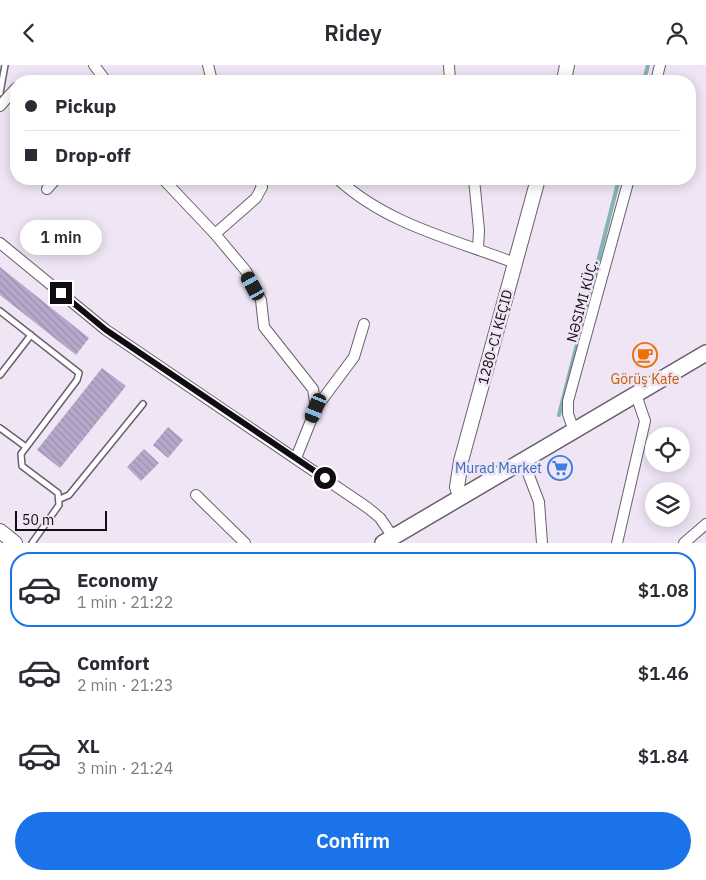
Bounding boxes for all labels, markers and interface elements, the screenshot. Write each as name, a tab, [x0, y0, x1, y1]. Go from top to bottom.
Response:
text: Ridey	[324, 18, 382, 47]
icon: back	[15, 19, 43, 47]
icon: person	[663, 19, 691, 47]
text: Pickup	[55, 94, 116, 118]
text: Drop-off	[55, 143, 131, 167]
callout: 1 min	[20, 221, 102, 255]
text: 1 min	[40, 227, 82, 247]
street label: NƏSIMI KÜÇ.	[562, 258, 602, 344]
car	[239, 269, 266, 303]
route end	[50, 282, 72, 304]
street label: 1280-CI KEÇID	[474, 287, 516, 387]
cafe icon: Görüş Kafe	[632, 342, 658, 368]
place label: Görüş Kafe	[610, 370, 680, 388]
car	[303, 391, 328, 425]
map controls	[645, 427, 690, 527]
button: locate	[645, 427, 690, 472]
supermarket icon: Murad Market	[547, 455, 573, 481]
place label: Murad Market	[455, 459, 542, 477]
route start	[314, 467, 336, 489]
button: layers	[645, 482, 690, 527]
scale bar	[15, 507, 108, 531]
text: 50 m	[22, 511, 54, 529]
icon: car	[17, 567, 62, 612]
text: Economy	[77, 568, 158, 592]
text: $1.08	[638, 578, 689, 602]
text: 1 min · 21:22	[77, 592, 173, 612]
icon: car	[17, 650, 62, 695]
text: Comfort	[77, 651, 150, 675]
text: $1.46	[638, 661, 689, 685]
text: 2 min · 21:23	[77, 675, 173, 695]
icon: car	[17, 733, 62, 778]
text: XL	[77, 734, 100, 758]
text: $1.84	[638, 744, 689, 768]
text: 3 min · 21:24	[77, 758, 173, 778]
button: Confirm	[15, 812, 691, 870]

